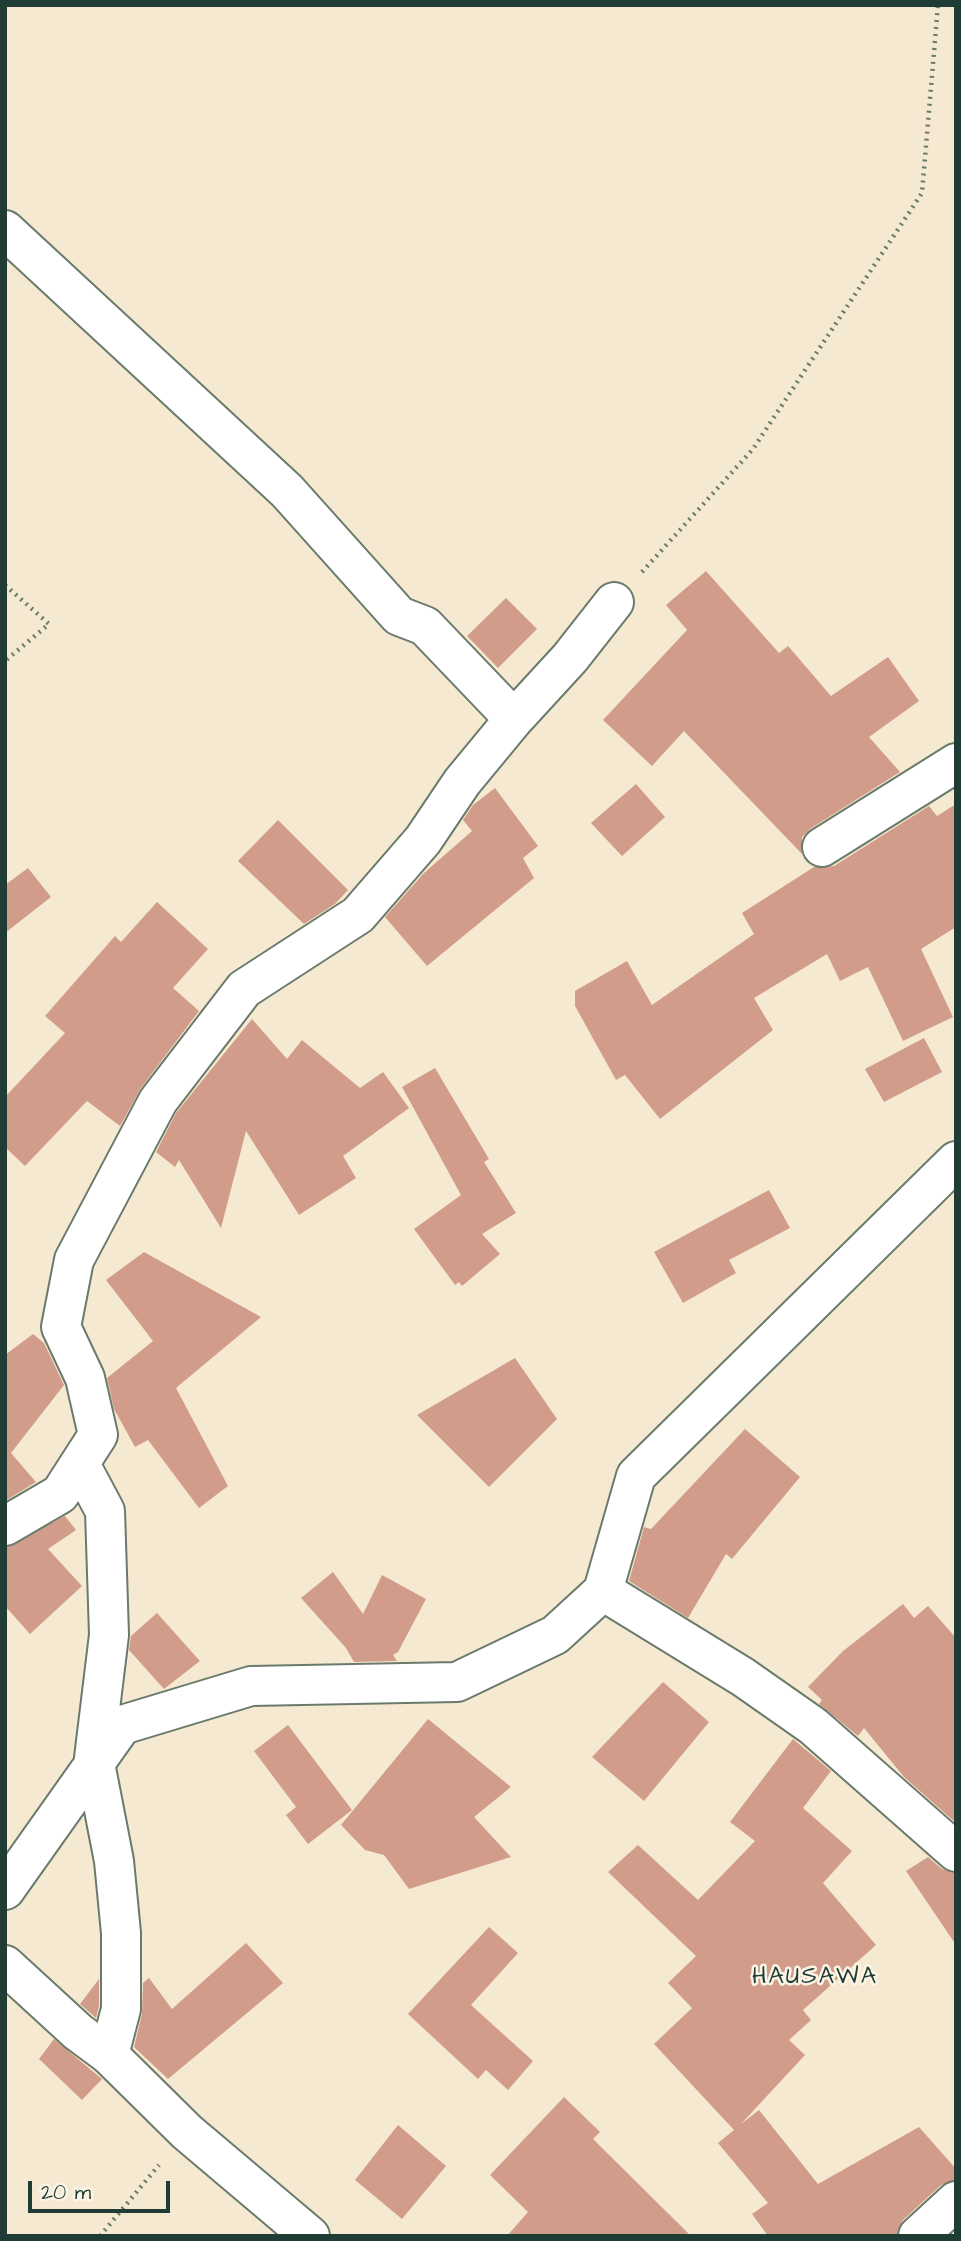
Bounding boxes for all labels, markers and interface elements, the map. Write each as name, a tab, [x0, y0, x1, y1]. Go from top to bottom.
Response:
district label: HAUSAWA	[753, 1964, 877, 1992]
scale bar	[32, 2168, 173, 2212]
text: 20 m	[41, 2178, 91, 2207]

